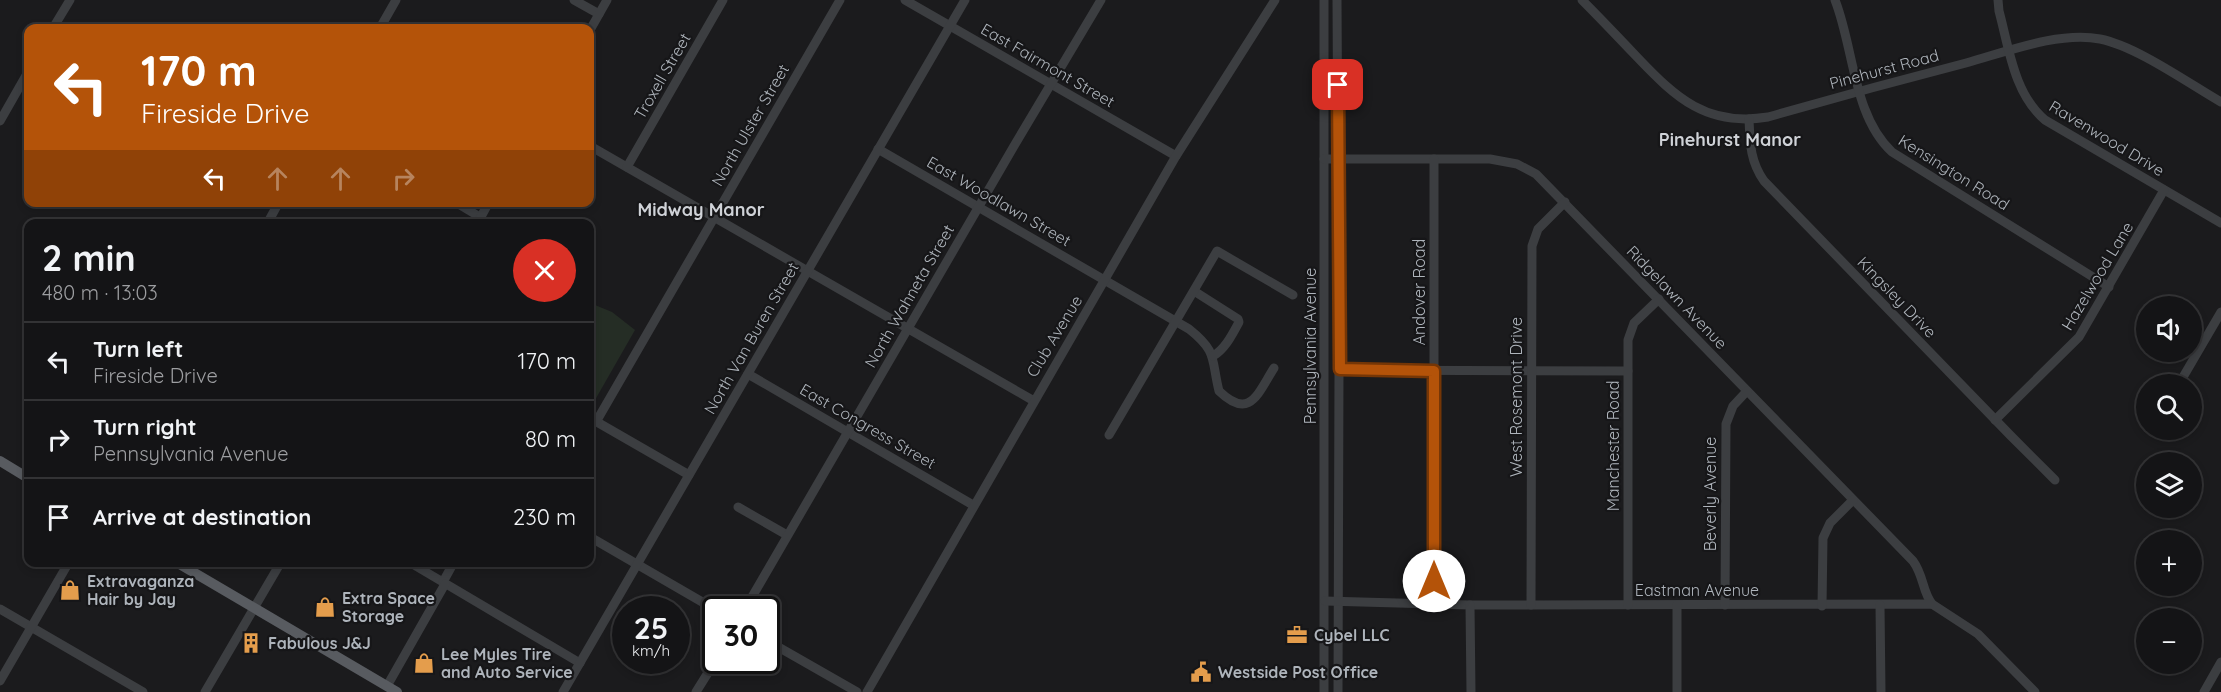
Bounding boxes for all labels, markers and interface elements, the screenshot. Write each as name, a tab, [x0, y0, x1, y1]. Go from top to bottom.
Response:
street label: East Fairmont Street	[978, 19, 1118, 111]
street label: Troxell Street	[629, 29, 695, 123]
text: 170 m	[141, 44, 257, 97]
street label: Pinehurst Road	[1827, 45, 1941, 93]
icon: left	[42, 48, 120, 126]
pin	[1312, 59, 1363, 110]
street label: North Ulster Street	[707, 60, 793, 190]
icon: arrive	[1321, 68, 1354, 101]
text: Fireside Drive	[141, 96, 310, 130]
street label: Ravenwood Drive	[2046, 96, 2168, 180]
district label: Pinehurst Manor	[1659, 128, 1801, 151]
street label: Kensington Road	[1895, 130, 2013, 214]
street label: East Woodlawn Street	[923, 152, 1075, 250]
icon: left	[198, 162, 231, 195]
icon: ahead	[261, 162, 294, 195]
icon: ahead	[324, 162, 357, 195]
icon: right	[387, 162, 420, 195]
district label: Midway Manor	[638, 198, 765, 221]
street label: Hazelwood Lane	[2057, 218, 2137, 334]
street label: North Wahneta Street	[860, 221, 958, 371]
text: 2 min	[42, 235, 136, 280]
button: close	[513, 239, 576, 302]
street label: Andover Road	[1409, 239, 1429, 345]
street label: Ridgelawn Avenue	[1622, 241, 1732, 353]
street label: Kingsley Drive	[1853, 252, 1941, 342]
street label: North Van Buren Street	[699, 259, 803, 417]
street label: Pennsylvania Avenue	[1300, 268, 1320, 424]
text: 480 m · 13:03	[42, 280, 158, 305]
street label: Club Avenue	[1022, 291, 1086, 381]
map controls	[2136, 296, 2202, 674]
button: sound	[2136, 296, 2202, 362]
street label: West Rosemont Drive	[1506, 317, 1526, 477]
text: Turn left	[93, 335, 183, 363]
icon: left	[42, 345, 75, 378]
text: 170 m	[517, 347, 576, 375]
text: Fireside Drive	[93, 363, 218, 388]
button: search	[2136, 374, 2202, 440]
street label: East Congress Street	[797, 379, 939, 473]
street label: Manchester Road	[1603, 381, 1623, 511]
text: Turn right	[93, 413, 197, 441]
icon: right	[42, 423, 75, 456]
text: 80 m	[525, 425, 576, 453]
street label: Beverly Avenue	[1700, 437, 1720, 551]
text: Pennsylvania Avenue	[93, 441, 288, 466]
button: layers	[2136, 452, 2202, 518]
icon: arrive	[42, 501, 75, 534]
text: Arrive at destination	[93, 503, 311, 531]
text: 230 m	[513, 503, 576, 531]
button: +	[2136, 530, 2202, 596]
position arrow	[1402, 549, 1466, 613]
place label: Extravaganza Hair by Jay	[87, 571, 194, 609]
shop icon: Extravaganza Hair by Jay	[58, 578, 82, 602]
street label: Eastman Avenue	[1635, 580, 1759, 600]
place label: Extra Space Storage	[342, 588, 435, 626]
shop icon: Extra Space Storage	[313, 595, 337, 619]
speed limit sign: 30	[702, 596, 780, 674]
button: −	[2136, 608, 2202, 674]
text: 25	[634, 609, 668, 647]
office icon: Cybel LLC	[1285, 623, 1309, 647]
place label: Cybel LLC	[1314, 625, 1390, 645]
building icon: Fabulous J&J	[239, 631, 263, 655]
place label: Fabulous J&J	[268, 633, 371, 653]
text: km/h	[632, 641, 670, 660]
place label: Lee Myles Tire and Auto Service	[441, 644, 573, 682]
shop icon: Lee Myles Tire and Auto Service	[412, 651, 436, 675]
public building icon: Westside Post Office	[1189, 660, 1213, 684]
place label: Westside Post Office	[1218, 662, 1378, 682]

